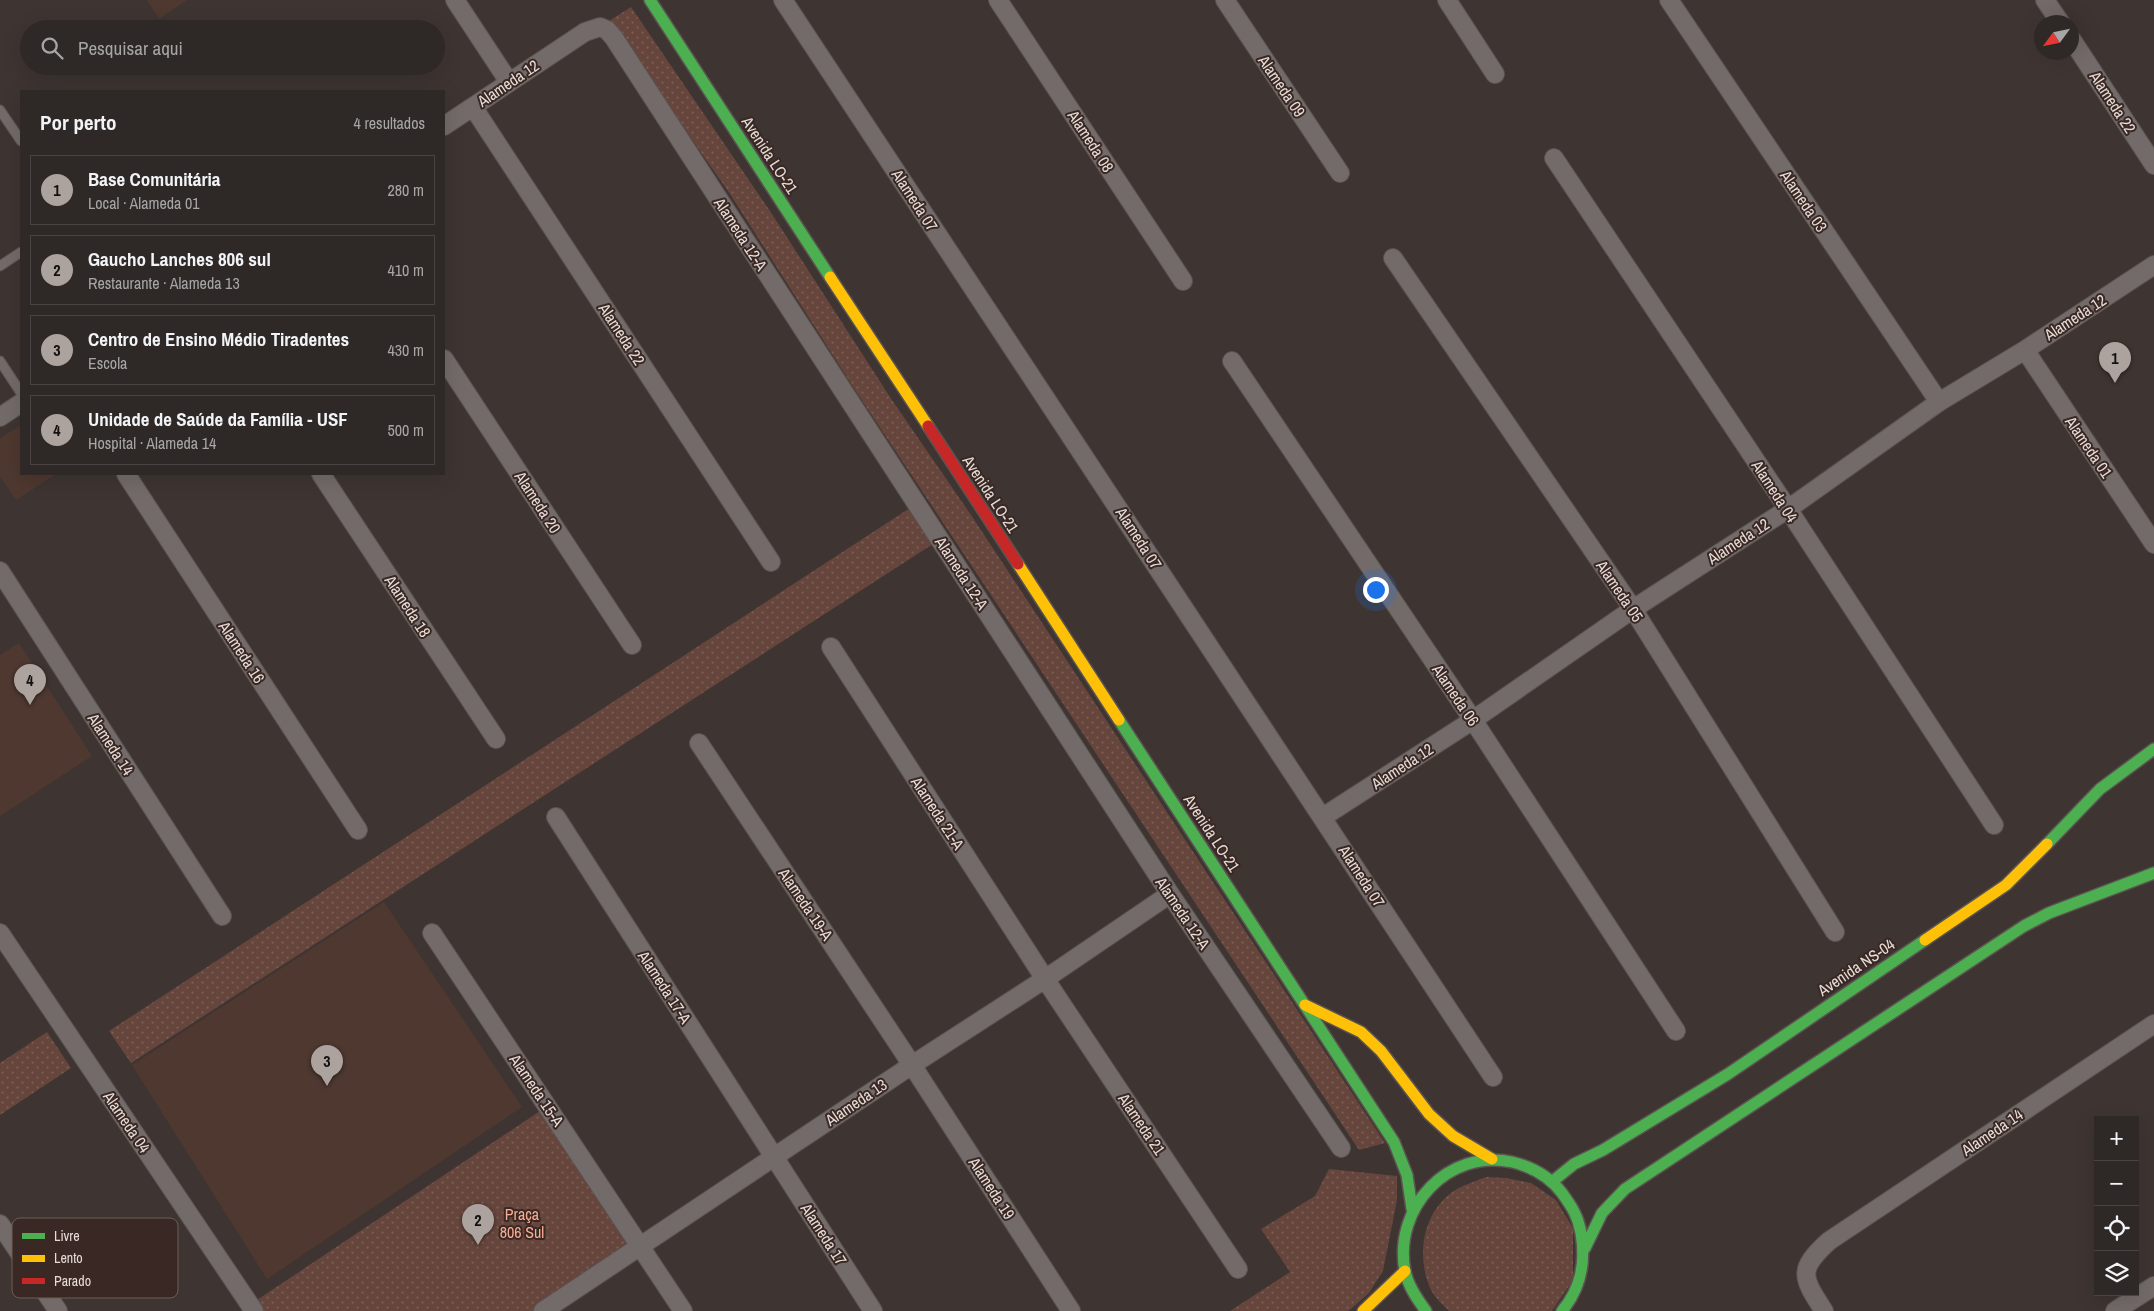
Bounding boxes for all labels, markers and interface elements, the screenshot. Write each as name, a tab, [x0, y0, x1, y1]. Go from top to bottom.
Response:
north arrow	[2034, 15, 2079, 60]
search box	[20, 20, 445, 75]
icon: search	[38, 34, 66, 62]
text: Pesquisar aqui	[78, 35, 183, 61]
street label: Alameda 09	[1253, 50, 1311, 121]
street label: Alameda 12	[472, 54, 543, 112]
street label: Alameda 22	[2084, 66, 2141, 137]
street label: Alameda 08	[1062, 105, 1119, 176]
text: Por perto	[40, 108, 117, 137]
street label: Avenida LO-21	[736, 111, 804, 198]
text: 4 resultados	[354, 112, 425, 134]
street label: Alameda 07	[886, 164, 943, 235]
street label: Alameda 03	[1775, 165, 1833, 236]
text: Base Comunitária	[88, 166, 220, 192]
text: 1	[53, 179, 61, 201]
text: 280 m	[388, 179, 424, 201]
text: Local · Alameda 01	[88, 192, 200, 214]
street label: Alameda 12-A	[709, 192, 773, 275]
text: Gaucho Lanches 806 sul	[88, 246, 271, 272]
text: 2	[53, 259, 61, 281]
text: 410 m	[388, 259, 424, 281]
text: Restaurante · Alameda 13	[88, 272, 240, 294]
street label: Alameda 12	[2039, 289, 2110, 346]
street label: Alameda 22	[593, 298, 650, 369]
text: Centro de Ensino Médio Tiradentes	[88, 326, 349, 352]
text: 3	[53, 339, 61, 361]
text: 430 m	[388, 339, 424, 361]
pin: 1	[2099, 342, 2131, 383]
text: Escola	[88, 352, 127, 374]
text: Unidade de Saúde da Família - USF	[88, 406, 348, 432]
street label: Alameda 01	[2060, 411, 2118, 483]
text: 4	[53, 419, 61, 441]
text: 500 m	[388, 419, 424, 441]
text: Hospital · Alameda 14	[88, 432, 216, 454]
street label: Avenida LO-21	[957, 450, 1025, 537]
street label: Alameda 04	[1746, 455, 1803, 526]
street label: Alameda 20	[509, 466, 566, 537]
street label: Alameda 07	[1110, 502, 1167, 573]
street label: Alameda 12	[1702, 513, 1773, 570]
street label: Alameda 12-A	[930, 531, 994, 614]
street label: Alameda 05	[1591, 555, 1649, 626]
street label: Alameda 18	[379, 570, 436, 641]
your location	[1363, 577, 1389, 603]
street label: Alameda 16	[213, 616, 270, 687]
street label: Alameda 06	[1427, 659, 1485, 730]
pin: 4	[14, 664, 46, 705]
street label: Alameda 14	[82, 708, 139, 779]
street label: Alameda 12	[1366, 738, 1437, 795]
street label: Alameda 21-A	[906, 771, 970, 854]
street label: Avenida LO-21	[1178, 789, 1246, 876]
street label: Alameda 07	[1333, 840, 1390, 911]
street label: Alameda 19-A	[773, 863, 839, 945]
street label: Alameda 12-A	[1150, 872, 1216, 954]
street label: Avenida NS-04	[1812, 933, 1899, 1001]
street label: Alameda 17-A	[633, 945, 697, 1028]
pin: 3	[311, 1045, 343, 1086]
street label: Alameda 15-A	[504, 1049, 570, 1131]
street label: Alameda 13	[820, 1073, 891, 1131]
street label: Alameda 04	[98, 1086, 156, 1157]
street label: Alameda 21	[1113, 1088, 1171, 1160]
street label: Alameda 14	[1956, 1103, 2027, 1161]
map controls	[2094, 1116, 2139, 1296]
button: +	[2094, 1116, 2139, 1161]
street label: Alameda 19	[963, 1152, 1020, 1223]
button: −	[2094, 1161, 2139, 1206]
street label: Alameda 17	[795, 1198, 852, 1269]
park label: Praça 806 Sul	[500, 1203, 544, 1243]
pin: 2	[462, 1204, 494, 1245]
button: locate	[2094, 1206, 2139, 1251]
legend	[12, 1218, 178, 1298]
text: Livre	[54, 1227, 80, 1245]
text: Lento	[54, 1249, 83, 1267]
button: layers	[2094, 1251, 2139, 1296]
text: Parado	[54, 1272, 91, 1290]

